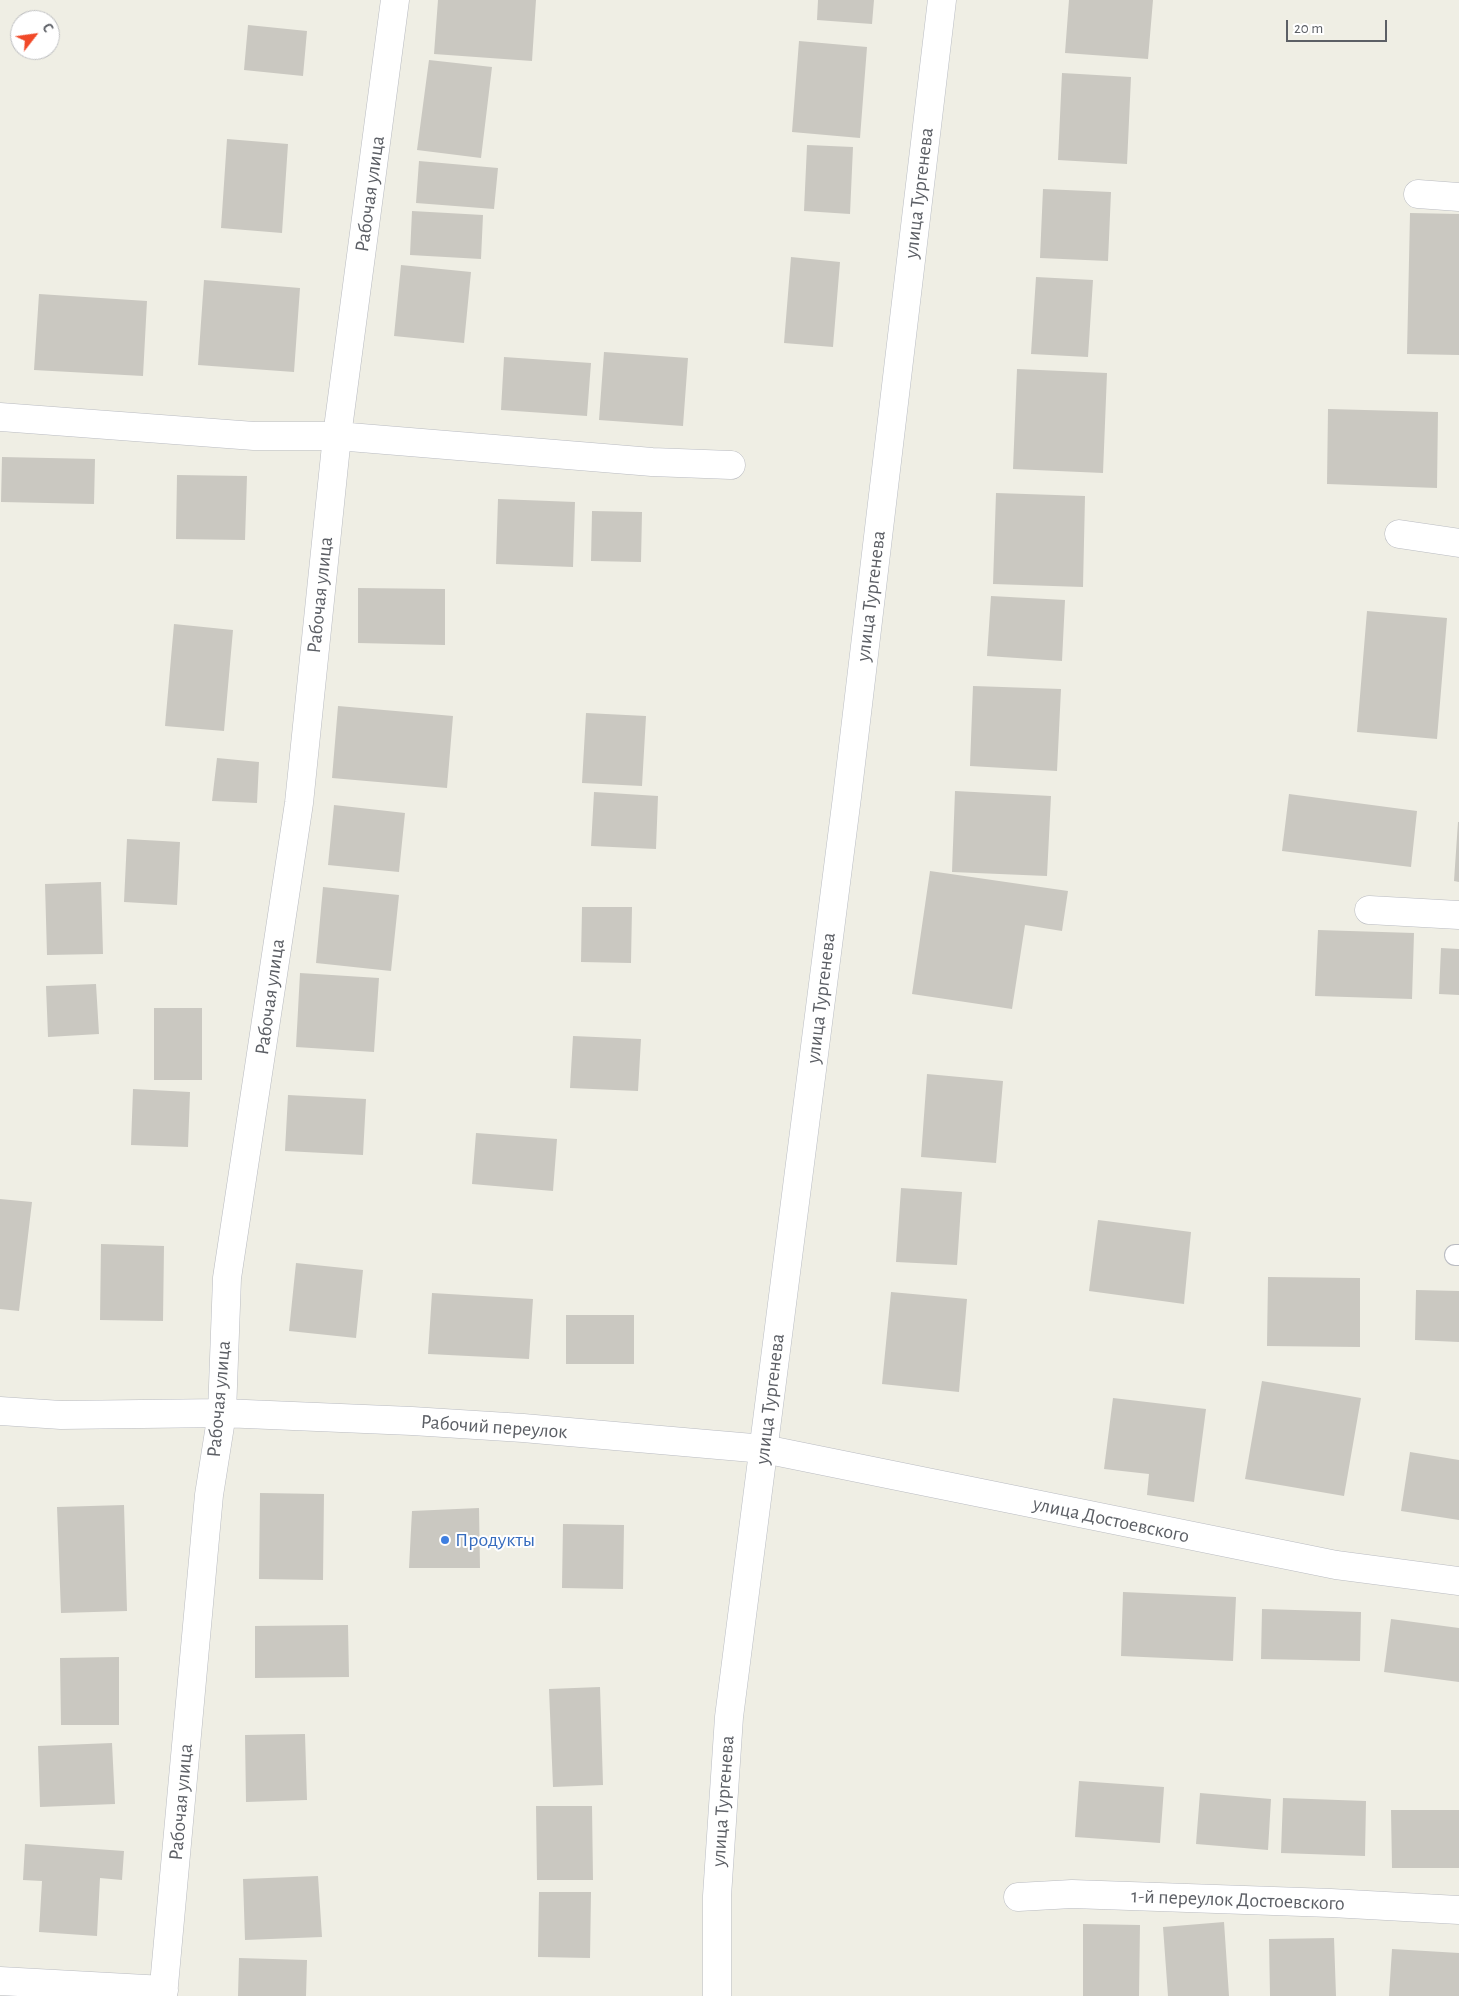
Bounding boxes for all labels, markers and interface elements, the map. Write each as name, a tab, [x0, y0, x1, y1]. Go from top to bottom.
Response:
north arrow	[10, 10, 60, 60]
scale bar	[1289, 10, 1390, 42]
text: С	[39, 21, 55, 35]
text: 20 m	[1294, 21, 1323, 36]
street label: улица Тургенева	[899, 126, 939, 260]
street label: Рабочая улица	[350, 134, 390, 254]
street label: улица Тургенева	[851, 529, 891, 663]
street label: Рабочая улица	[302, 535, 338, 655]
street label: улица Тургенева	[801, 931, 841, 1065]
street label: Рабочая улица	[250, 937, 290, 1057]
street label: улица Тургенева	[750, 1332, 790, 1466]
street label: Рабочая улица	[202, 1340, 236, 1458]
street label: Рабочий переулок	[420, 1410, 568, 1444]
street label: улица Достоевского	[1031, 1492, 1191, 1548]
place label: Продукты	[455, 1528, 535, 1552]
marker: Продукты	[439, 1534, 451, 1546]
street label: улица Тургенева	[706, 1735, 740, 1867]
street label: Рабочая улица	[164, 1743, 198, 1861]
street label: 1-й переулок Достоевского	[1131, 1884, 1345, 1916]

